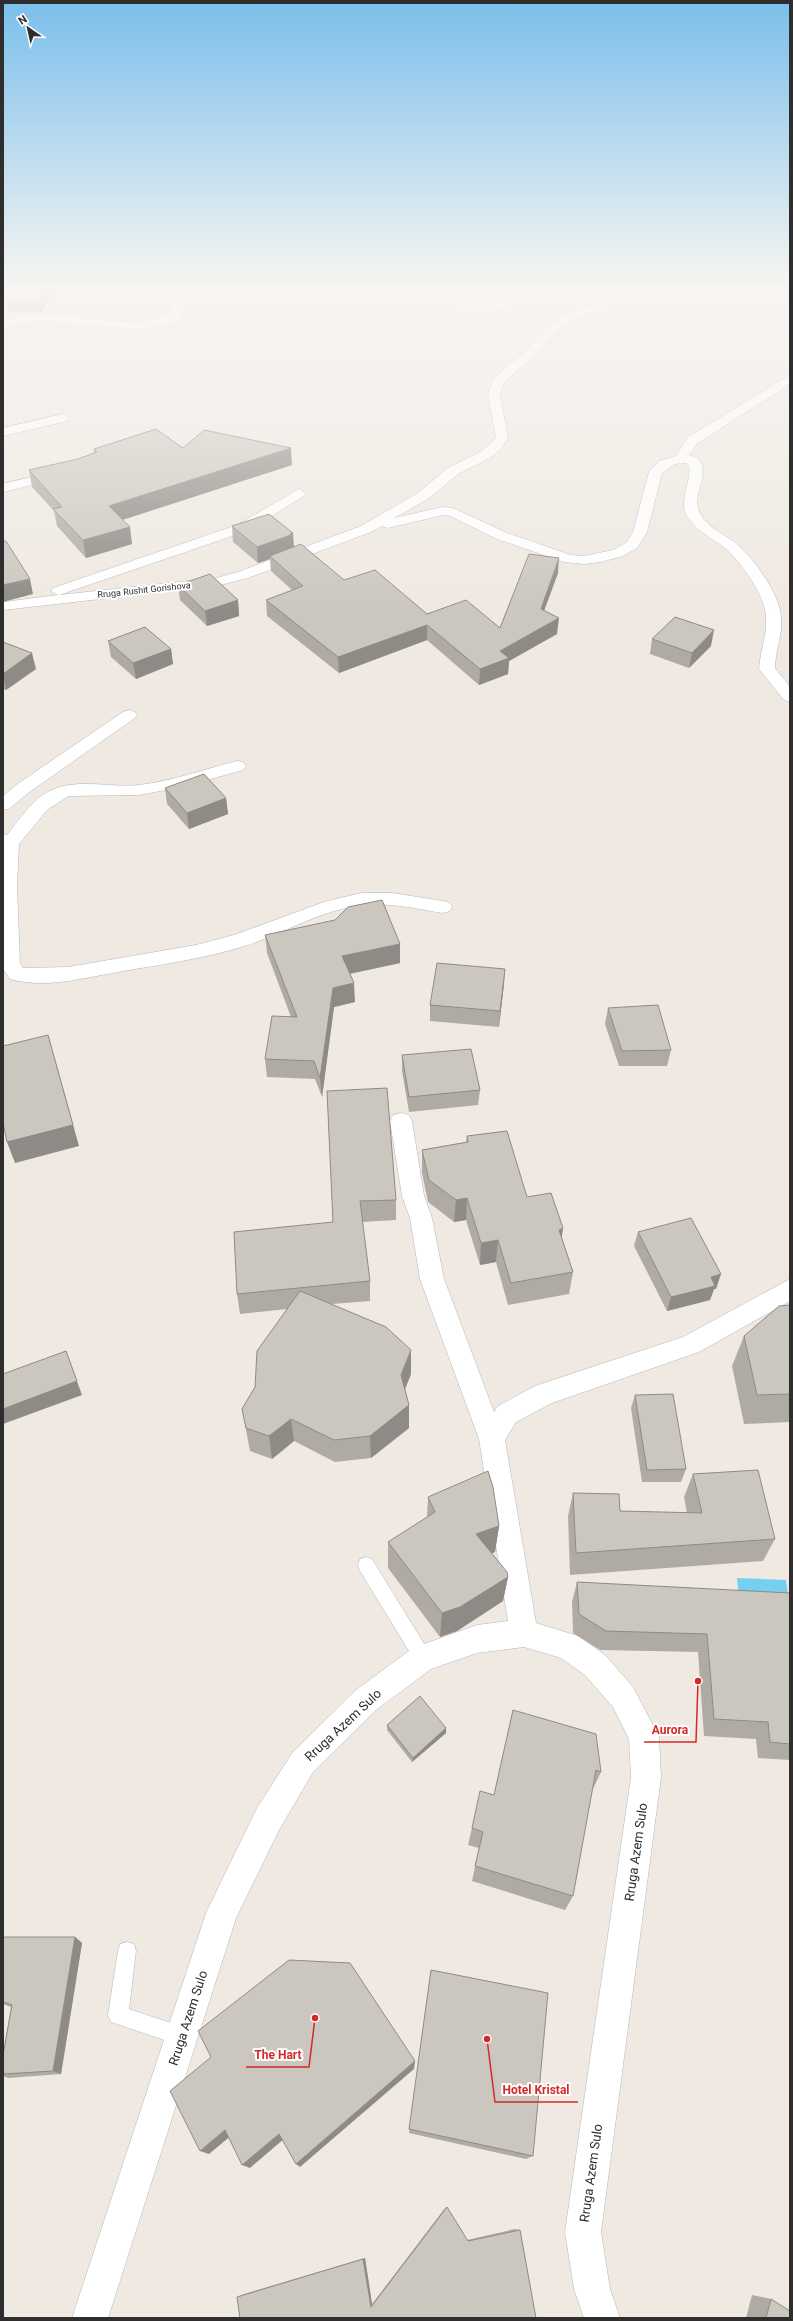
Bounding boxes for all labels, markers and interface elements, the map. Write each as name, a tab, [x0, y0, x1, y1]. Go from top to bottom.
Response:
north arrow	[8, 8, 48, 48]
text: N	[16, 12, 30, 28]
street label: Rruga Rushit Gorishova	[97, 580, 191, 600]
street label: Rruga Azem Sulo	[302, 1686, 384, 1764]
callout: Aurora	[644, 1718, 696, 1742]
text: Aurora	[652, 1723, 689, 1737]
street label: Rruga Azem Sulo	[622, 1802, 650, 1902]
street label: Rruga Azem Sulo	[166, 1969, 210, 2067]
callout: The Hart	[246, 2043, 309, 2067]
text: The Hart	[254, 2048, 302, 2062]
callout: Hotel Kristal	[495, 2078, 578, 2102]
text: Hotel Kristal	[503, 2083, 569, 2097]
street label: Rruga Azem Sulo	[577, 2123, 605, 2223]

